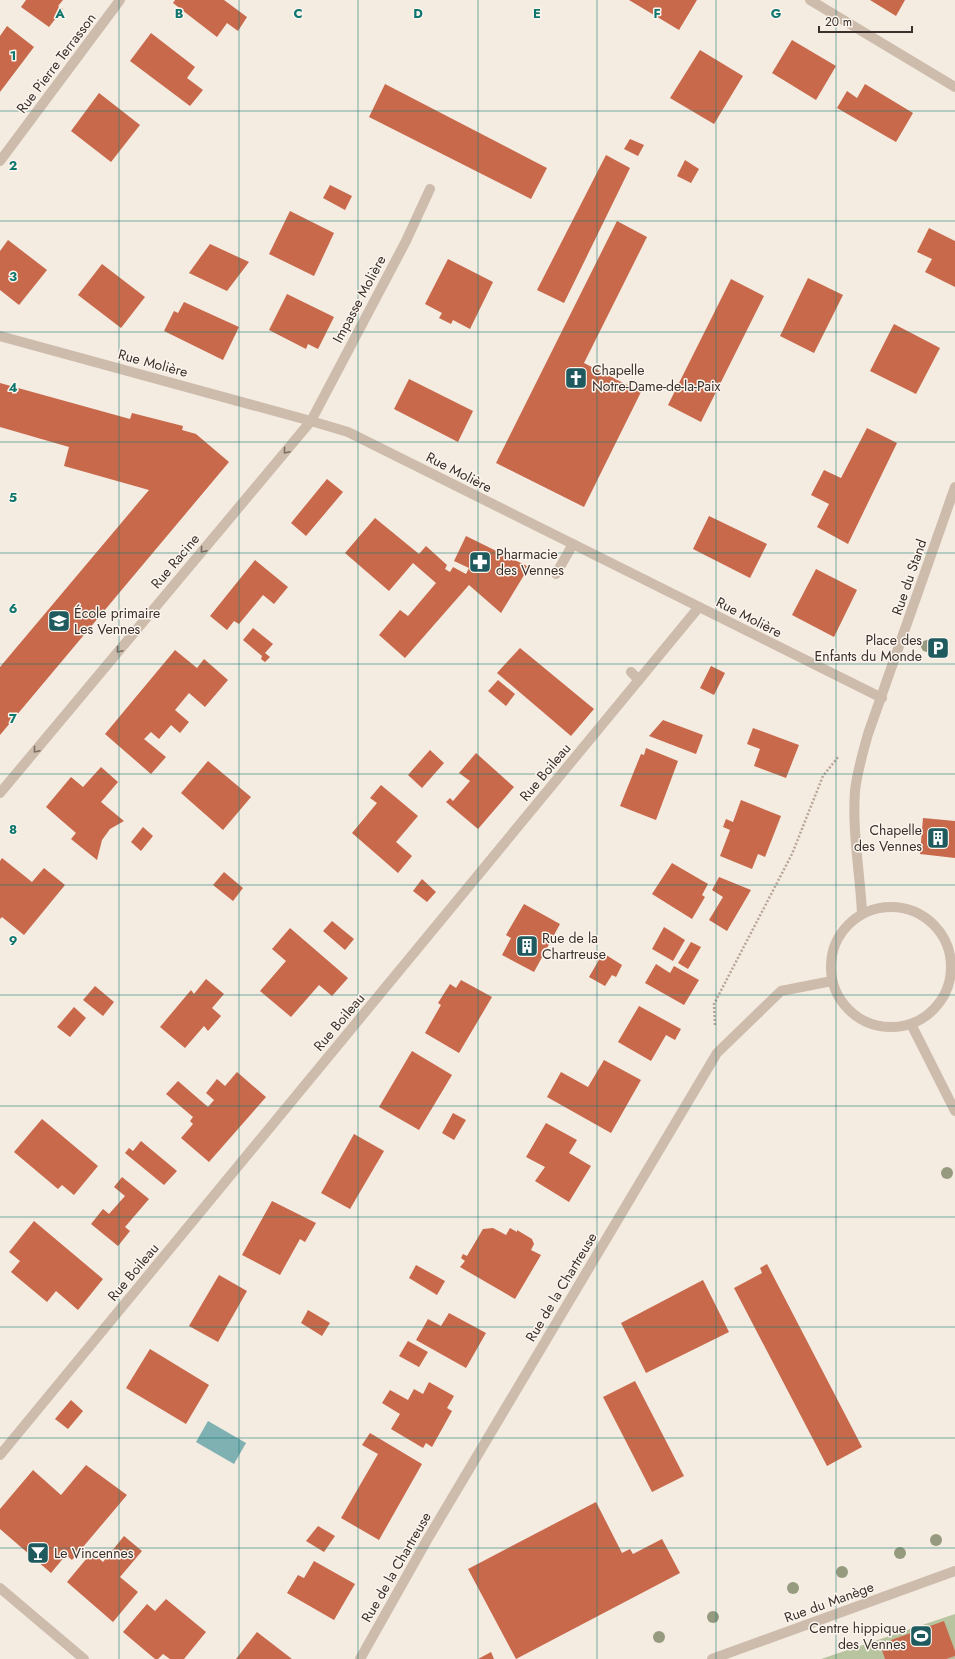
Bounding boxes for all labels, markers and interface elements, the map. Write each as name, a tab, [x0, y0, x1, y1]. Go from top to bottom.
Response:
text: A	[54, 4, 65, 23]
text: B	[175, 4, 184, 23]
text: C	[293, 4, 303, 23]
text: D	[413, 4, 423, 23]
text: E	[533, 4, 541, 23]
text: F	[653, 4, 661, 23]
text: G	[771, 4, 782, 23]
scale bar	[819, 8, 912, 34]
street label: Rue Pierre Terrasson	[12, 9, 100, 117]
text: 20 m	[825, 13, 852, 31]
text: 1	[10, 46, 16, 65]
text: 2	[9, 156, 17, 175]
street label: Impasse Molière	[327, 252, 391, 346]
text: 3	[9, 267, 17, 286]
street label: Rue Molière	[116, 344, 190, 382]
place label: Chapelle Notre-Dame-de-la-Paix	[592, 360, 721, 396]
church icon: Chapelle Notre-Dame-de-la-Paix	[563, 365, 589, 391]
text: 4	[8, 378, 18, 397]
one-way arrow	[284, 446, 291, 453]
street label: Rue Molière	[423, 447, 495, 497]
text: 5	[9, 488, 17, 507]
street label: Rue Racine	[146, 529, 204, 593]
street label: Rue du Stand	[887, 536, 931, 618]
place label: Pharmacie des Vennes	[496, 544, 564, 580]
one-way arrow	[200, 546, 207, 553]
pharmacy icon: Pharmacie des Vennes	[467, 549, 493, 575]
street label: Rue Molière	[713, 592, 785, 642]
text: 6	[9, 599, 18, 618]
place label: École primaire Les Vennes	[74, 603, 160, 639]
school or university icon: École primaire Les Vennes	[46, 608, 72, 634]
place label: Place des Enfants du Monde	[815, 630, 922, 666]
parking icon: Place des Enfants du Monde	[925, 635, 951, 661]
one-way arrow	[117, 646, 124, 653]
text: 7	[9, 709, 17, 728]
street label: Rue Boileau	[515, 739, 575, 805]
one-way arrow	[34, 745, 41, 753]
text: 8	[9, 820, 17, 839]
place label: Chapelle des Vennes	[854, 820, 922, 856]
building icon: Chapelle des Vennes	[925, 825, 951, 851]
place label: Rue de la Chartreuse	[542, 928, 606, 964]
text: 9	[9, 931, 18, 950]
building icon: Rue de la Chartreuse	[514, 933, 540, 959]
street label: Rue Boileau	[309, 989, 369, 1055]
street label: Rue de la Chartreuse	[520, 1229, 602, 1345]
street label: Rue Boileau	[103, 1239, 163, 1305]
street label: Rue de la Chartreuse	[356, 1508, 436, 1626]
bar icon: Le Vincennes	[25, 1540, 51, 1566]
place label: Le Vincennes	[54, 1543, 134, 1563]
street label: Rue du Manège	[781, 1577, 877, 1627]
place label: Centre hippique des Vennes	[809, 1618, 906, 1654]
sports icon: Centre hippique des Vennes	[908, 1623, 934, 1649]

